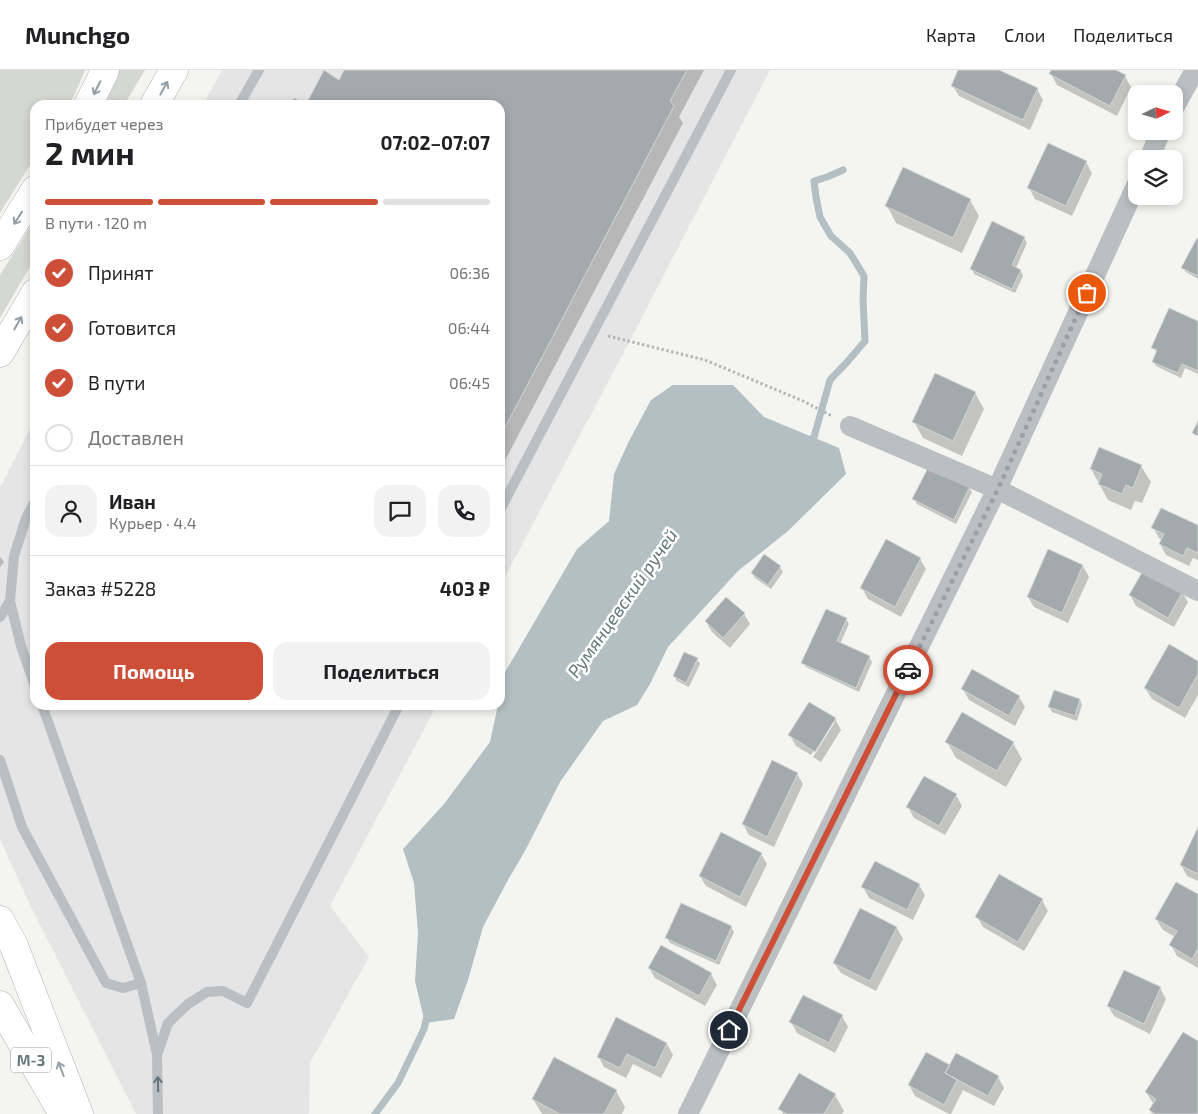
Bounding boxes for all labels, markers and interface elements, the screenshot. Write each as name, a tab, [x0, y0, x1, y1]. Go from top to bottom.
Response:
text: Munchgo	[25, 20, 130, 49]
text: Карта	[926, 24, 976, 46]
text: Слои	[1004, 24, 1045, 46]
text: Поделиться	[1073, 24, 1173, 46]
one-way arrow	[92, 80, 101, 95]
one-way arrow	[159, 80, 169, 95]
north arrow	[1128, 85, 1182, 140]
map controls	[1128, 85, 1183, 205]
text: Прибудет через	[45, 114, 163, 133]
text: 07:02–07:07	[381, 131, 490, 154]
text: 2 мин	[45, 133, 135, 171]
button: layers	[1128, 150, 1183, 205]
one-way arrow	[12, 211, 23, 225]
text: В пути · 120 m	[45, 213, 147, 232]
icon: check	[45, 259, 73, 287]
text: Принят	[88, 261, 154, 284]
text: 06:36	[449, 263, 490, 282]
pin	[1066, 272, 1108, 314]
icon: bag	[1073, 279, 1101, 307]
icon: check	[45, 314, 73, 342]
text: Готовится	[88, 316, 176, 339]
one-way arrow	[13, 317, 23, 331]
text: 06:44	[448, 318, 490, 337]
icon: check	[45, 369, 73, 397]
text: В пути	[88, 371, 146, 394]
text: 06:45	[449, 373, 490, 392]
text: Доставлен	[88, 426, 184, 449]
button: person	[45, 485, 97, 537]
button: chat	[374, 485, 426, 537]
button: phone	[438, 485, 490, 537]
text: Иван	[109, 490, 156, 513]
text: Курьер · 4.4	[109, 513, 197, 532]
water label: Румянцевский ручей	[562, 524, 682, 682]
text: Заказ #5228	[45, 577, 156, 600]
text: 403 ₽	[440, 577, 490, 600]
button: Помощь	[45, 642, 263, 700]
button: Поделиться	[273, 642, 490, 700]
courier	[883, 645, 933, 695]
icon: car	[894, 656, 922, 684]
pin	[708, 1009, 750, 1051]
icon: home	[715, 1016, 743, 1044]
road number: М-3	[11, 1048, 51, 1072]
one-way arrow	[56, 1061, 65, 1077]
one-way arrow	[153, 1077, 163, 1093]

